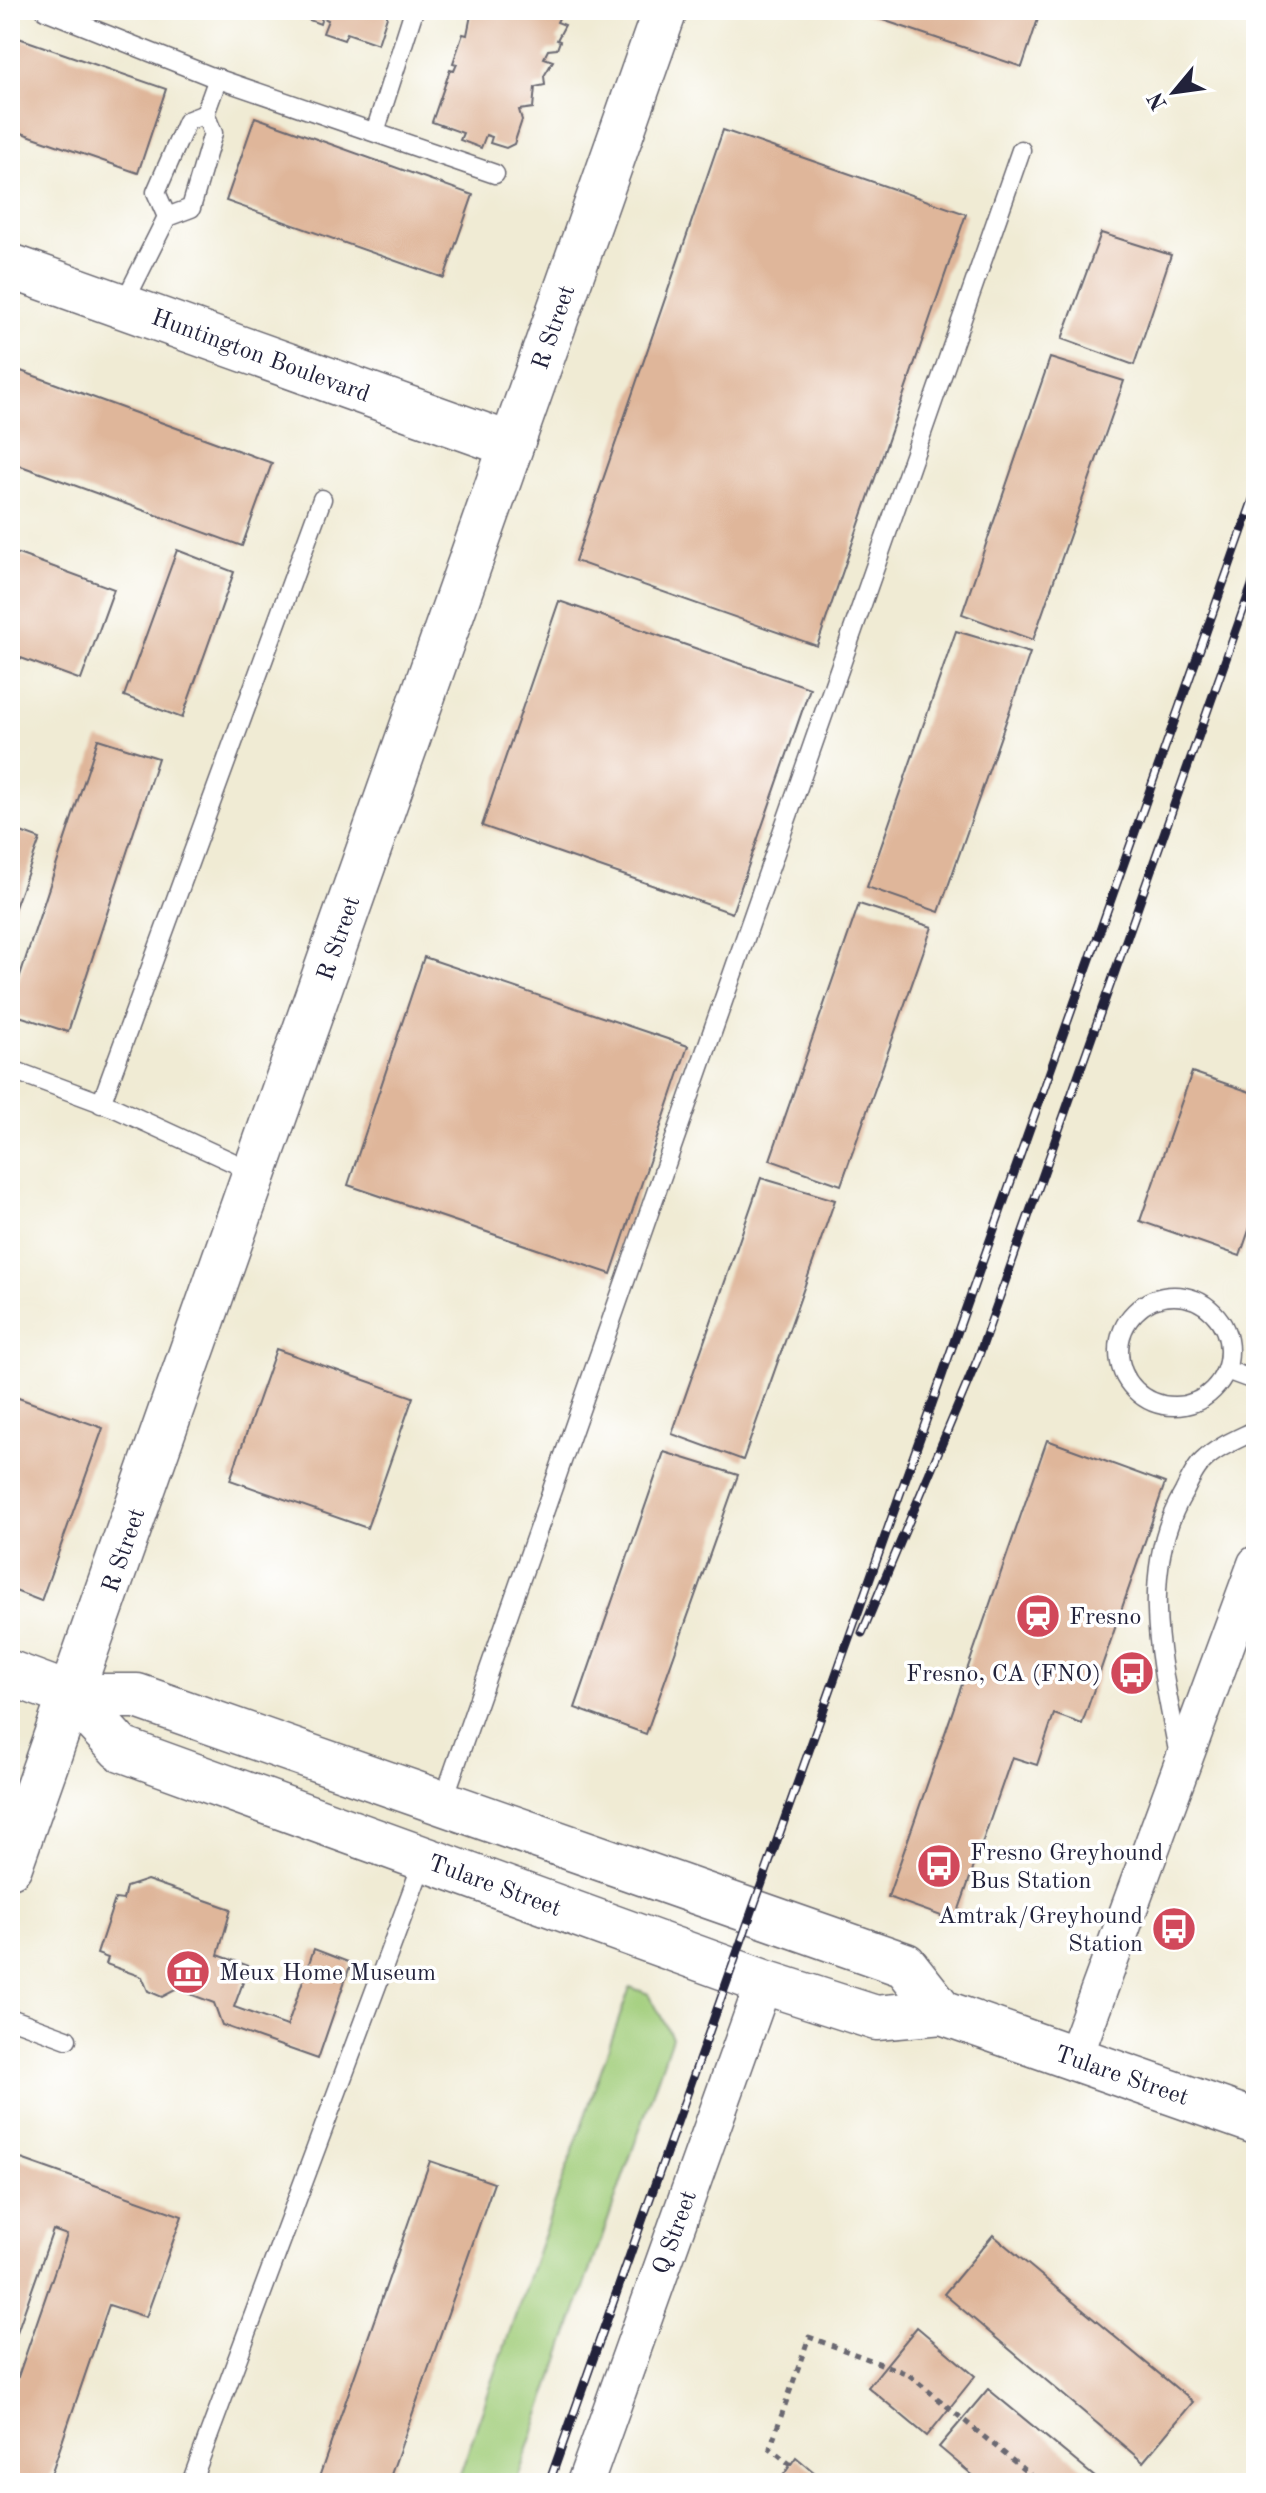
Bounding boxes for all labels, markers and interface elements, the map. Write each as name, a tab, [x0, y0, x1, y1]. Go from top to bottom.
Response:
north arrow	[1134, 52, 1214, 132]
text: N	[1144, 88, 1172, 113]
street label: R Street	[529, 282, 580, 373]
street label: Huntington Boulevard	[148, 306, 373, 408]
street label: R Street	[314, 893, 365, 984]
street label: R Street	[99, 1505, 150, 1596]
station icon: Fresno	[1014, 1592, 1062, 1640]
place label: Fresno	[1069, 1606, 1141, 1630]
bus stop icon: Fresno, CA (FNO)	[1108, 1649, 1156, 1697]
place label: Fresno, CA (FNO)	[906, 1663, 1101, 1687]
bus stop icon: Fresno Greyhound Bus Station	[915, 1842, 963, 1890]
place label: Fresno Greyhound Bus Station	[970, 1842, 1163, 1894]
street label: Tulare Street	[425, 1852, 564, 1922]
place label: Amtrak/Greyhound Station	[938, 1905, 1143, 1957]
bus stop icon: Amtrak/Greyhound Station	[1150, 1905, 1198, 1953]
museum icon: Meux Home Museum	[164, 1948, 212, 1996]
place label: Meux Home Museum	[219, 1962, 436, 1986]
street label: Tulare Street	[1051, 2043, 1191, 2111]
street label: Q Street	[650, 2188, 702, 2278]

